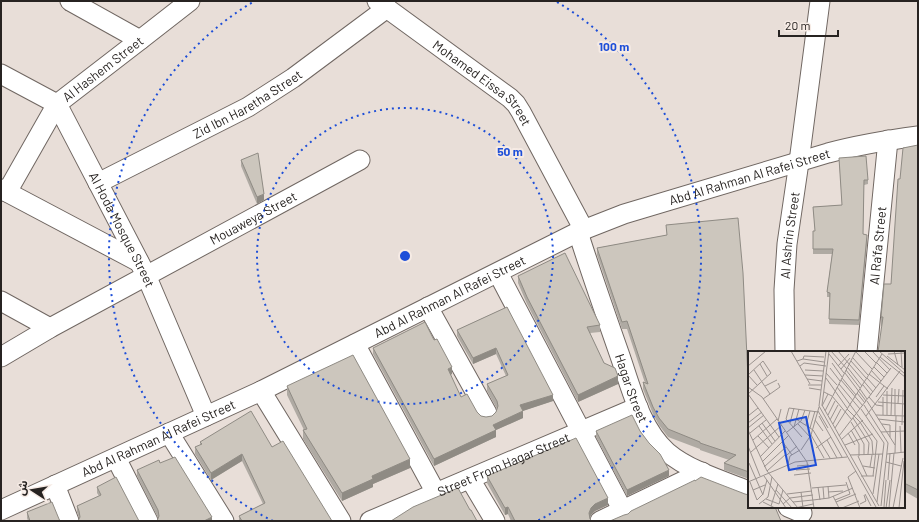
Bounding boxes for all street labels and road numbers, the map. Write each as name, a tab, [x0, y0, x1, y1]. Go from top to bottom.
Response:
street label: Al Hashem Street	[59, 33, 146, 105]
street label: Mohamed Eissa Street	[430, 36, 535, 128]
street label: Zid Ibn Haretha Street	[190, 66, 305, 142]
street label: Abd Al Rahman Al Rafei Street	[667, 145, 832, 208]
street label: Al Hoda Mosque Street	[86, 169, 158, 290]
street label: Mouaweya Street	[207, 188, 299, 248]
street label: Al Ashrin Street	[777, 191, 803, 280]
street label: Al Ra'fa Street	[866, 206, 889, 285]
street label: Abd Al Rahman Al Rafei Street	[371, 252, 528, 341]
street label: Hagar Street	[612, 352, 651, 425]
street label: Abd Al Rahman Al Rafei Street	[79, 396, 238, 480]
street label: Street From Hagar Street	[435, 429, 572, 499]

